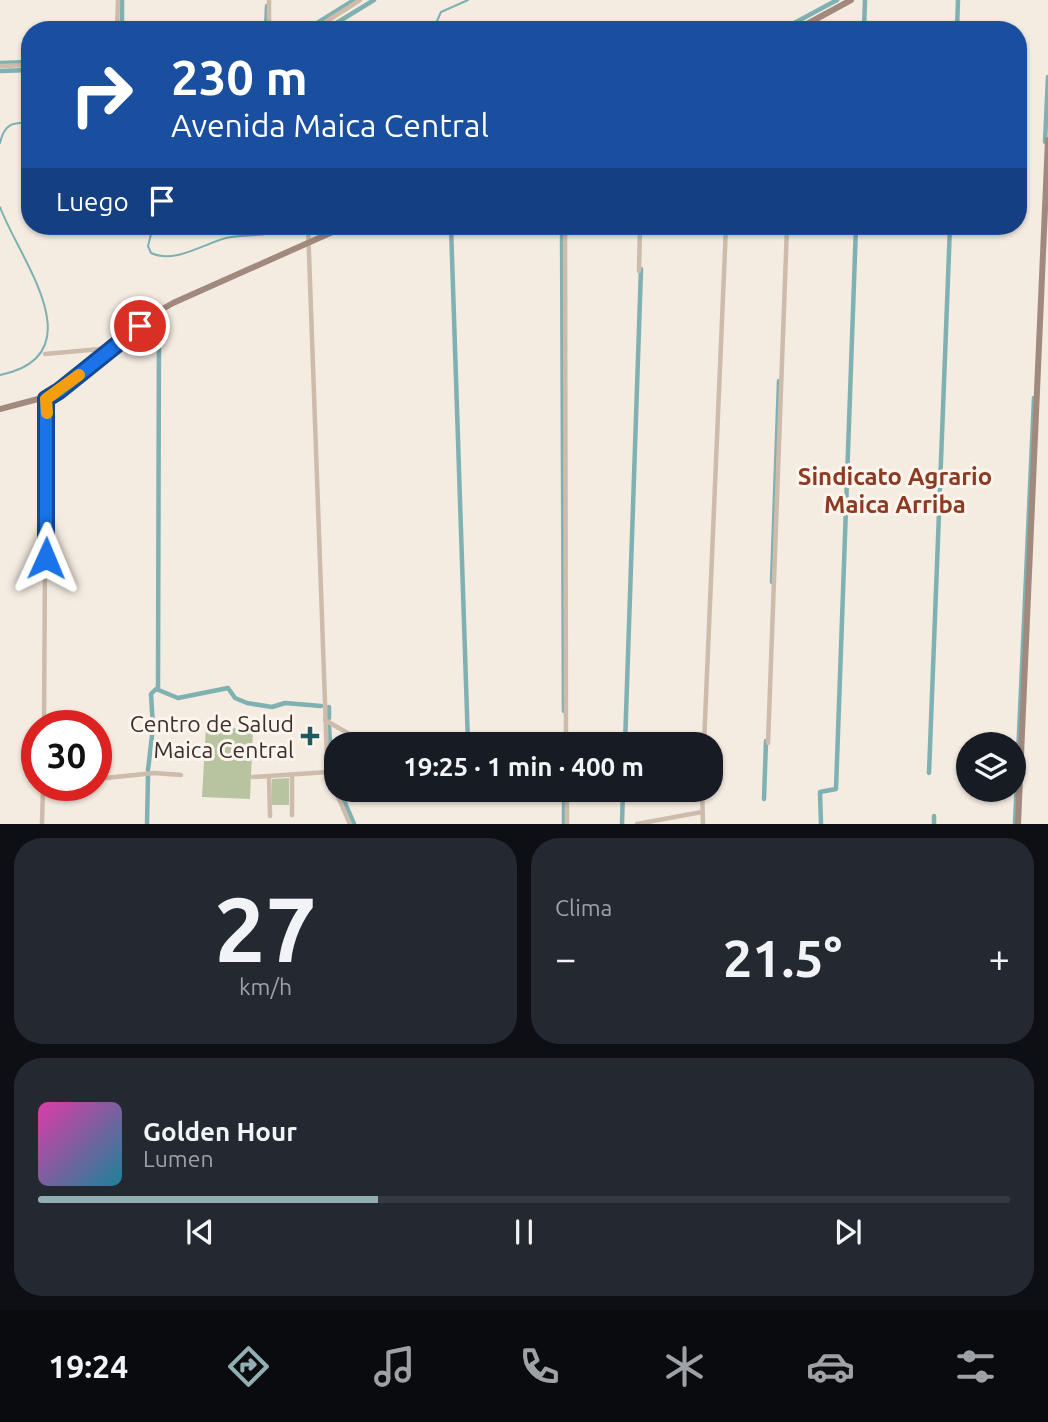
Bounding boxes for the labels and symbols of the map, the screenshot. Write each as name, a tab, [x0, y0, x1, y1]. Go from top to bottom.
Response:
pin	[110, 296, 170, 356]
district label: Sindicato Agrario Maica Arriba	[798, 463, 992, 518]
position arrow	[9, 521, 83, 595]
speed limit sign: 30	[21, 710, 112, 801]
place label: Centro de Salud Maica Central	[130, 711, 294, 762]
marker: Centro de Salud Maica Central	[300, 726, 320, 746]

